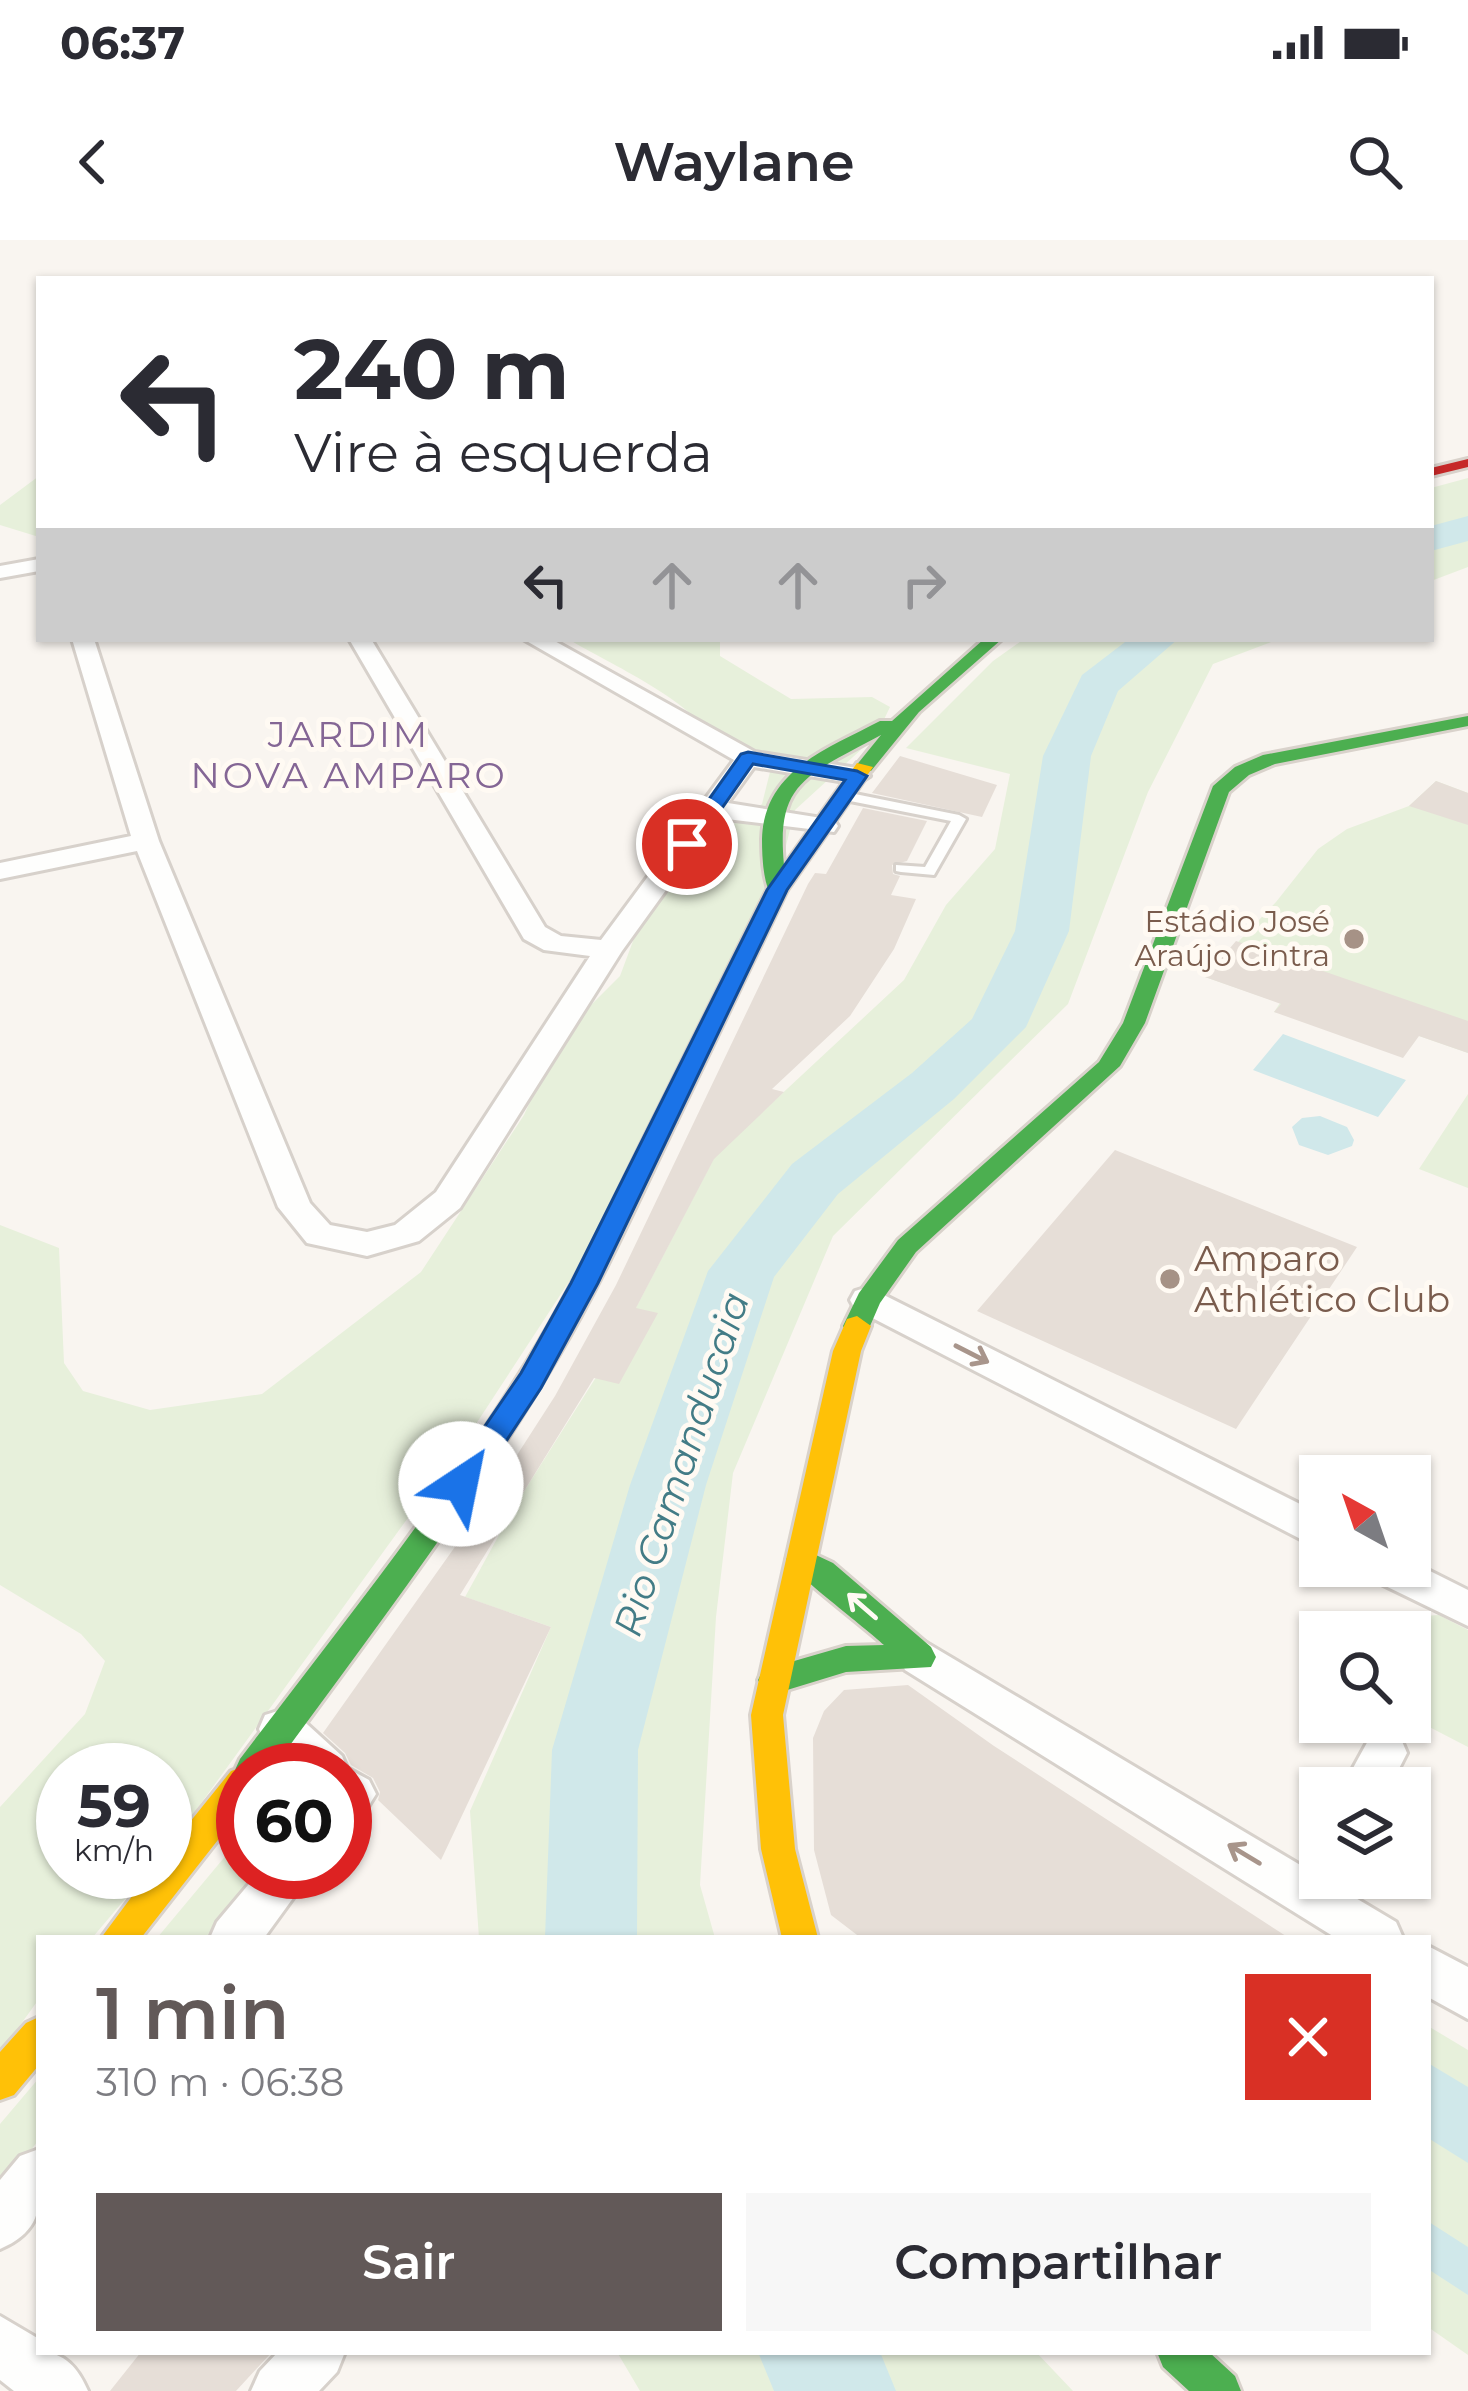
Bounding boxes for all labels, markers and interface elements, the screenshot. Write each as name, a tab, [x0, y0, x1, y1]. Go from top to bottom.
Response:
text: 06:37	[60, 15, 185, 70]
icon: back	[60, 129, 126, 195]
text: Waylane	[613, 129, 855, 195]
icon: search	[1342, 129, 1408, 195]
text: 240 m	[294, 318, 570, 420]
icon: left	[96, 324, 252, 480]
text: Vire à esquerda	[294, 420, 713, 486]
icon: left	[513, 552, 579, 618]
icon: ahead	[639, 552, 705, 618]
icon: ahead	[765, 552, 831, 618]
icon: right	[891, 552, 957, 618]
district label: JARDIM NOVA AMPARO	[190, 712, 508, 797]
pin	[636, 793, 738, 895]
icon: arrive	[654, 811, 720, 877]
place label: Estádio José Araújo Cintra	[1135, 903, 1330, 974]
marker: Estádio José Araújo Cintra	[1341, 926, 1367, 952]
place label: Amparo Athlético Club	[1194, 1236, 1450, 1321]
marker: Amparo Athlético Club	[1157, 1266, 1183, 1292]
water label: Rio Camanducaia	[603, 1286, 759, 1642]
one-way arrow	[954, 1343, 990, 1366]
position arrow	[398, 1421, 524, 1547]
north arrow	[1299, 1455, 1431, 1587]
map controls	[1299, 1455, 1431, 1899]
one-way arrow	[848, 1593, 878, 1620]
button: search	[1299, 1611, 1431, 1743]
speed limit sign: 60	[216, 1743, 372, 1899]
button: layers	[1299, 1767, 1431, 1899]
text: 59	[77, 1769, 151, 1842]
text: km/h	[74, 1832, 154, 1869]
one-way arrow	[1228, 1842, 1262, 1866]
text: 1 min	[96, 1969, 289, 2057]
button: close	[1245, 1974, 1371, 2100]
text: 310 m · 06:38	[96, 2058, 344, 2106]
button: Sair	[96, 2193, 722, 2331]
button: Compartilhar	[746, 2193, 1371, 2331]

